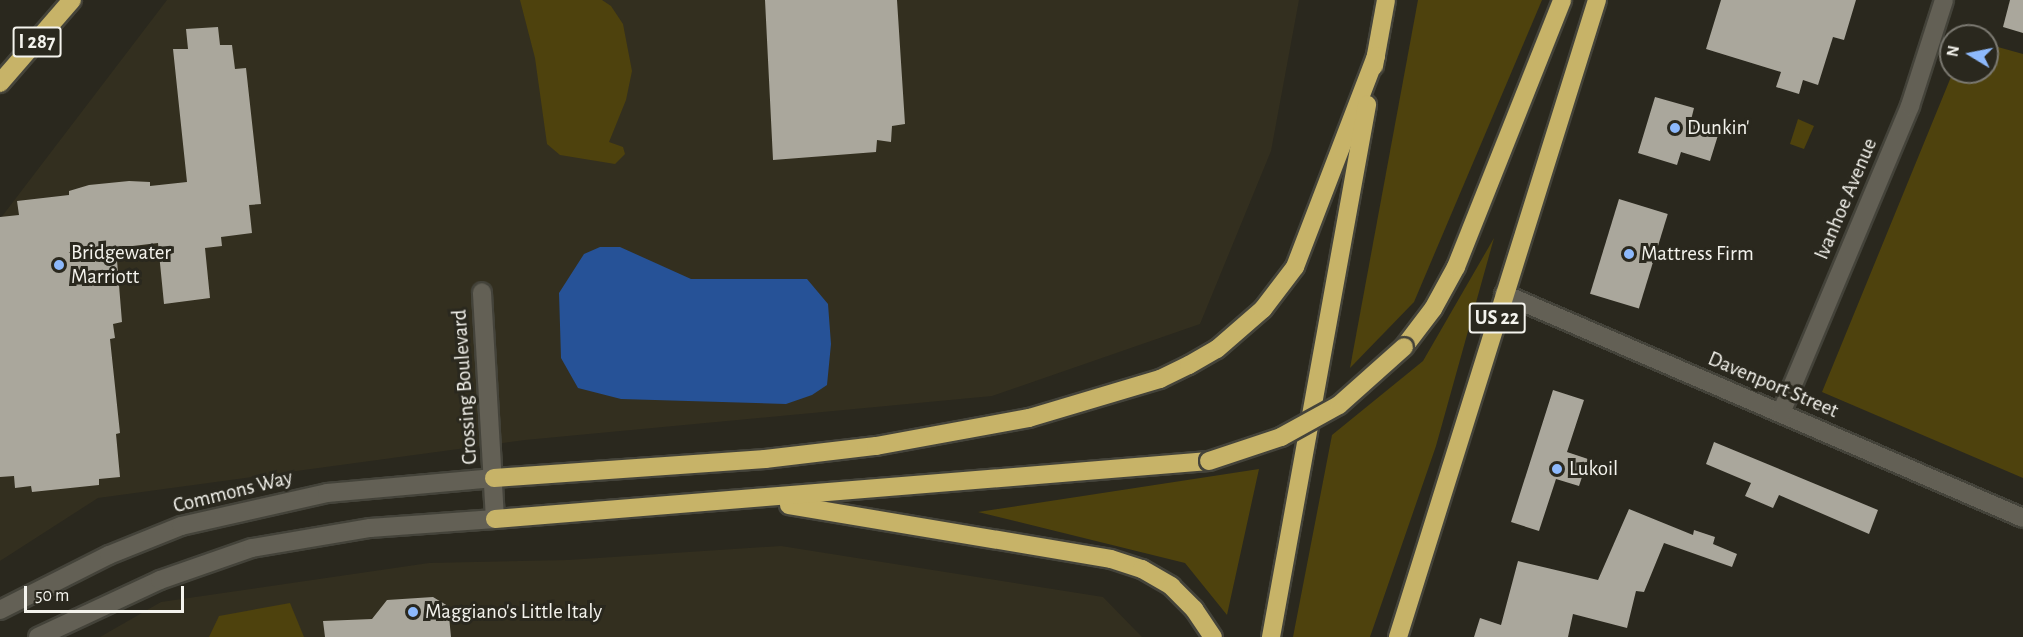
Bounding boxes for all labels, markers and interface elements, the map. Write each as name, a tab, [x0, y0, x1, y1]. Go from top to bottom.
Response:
north arrow	[1939, 24, 1999, 84]
road number: I 287	[12, 25, 63, 59]
text: N	[1944, 44, 1962, 58]
place label: Dunkin'	[1687, 115, 1750, 141]
marker: Dunkin'	[1668, 121, 1682, 135]
street label: Ivanhoe Avenue	[1809, 134, 1883, 264]
place label: Bridgewater Marriott	[71, 240, 171, 290]
place label: Mattress Firm	[1641, 241, 1754, 267]
marker: Mattress Firm	[1622, 247, 1636, 261]
marker: Bridgewater Marriott	[52, 258, 66, 272]
road number: US 22	[1468, 301, 1526, 335]
street label: Crossing Boulevard	[447, 309, 483, 465]
street label: Davenport Street	[1704, 346, 1842, 424]
place label: Lukoil	[1569, 456, 1618, 482]
marker: Lukoil	[1550, 462, 1564, 476]
street label: Commons Way	[171, 465, 295, 519]
scale bar	[27, 574, 188, 612]
text: 50 m	[35, 587, 69, 605]
place label: Maggiano's Little Italy	[425, 599, 602, 625]
marker: Maggiano's Little Italy	[406, 605, 420, 619]

